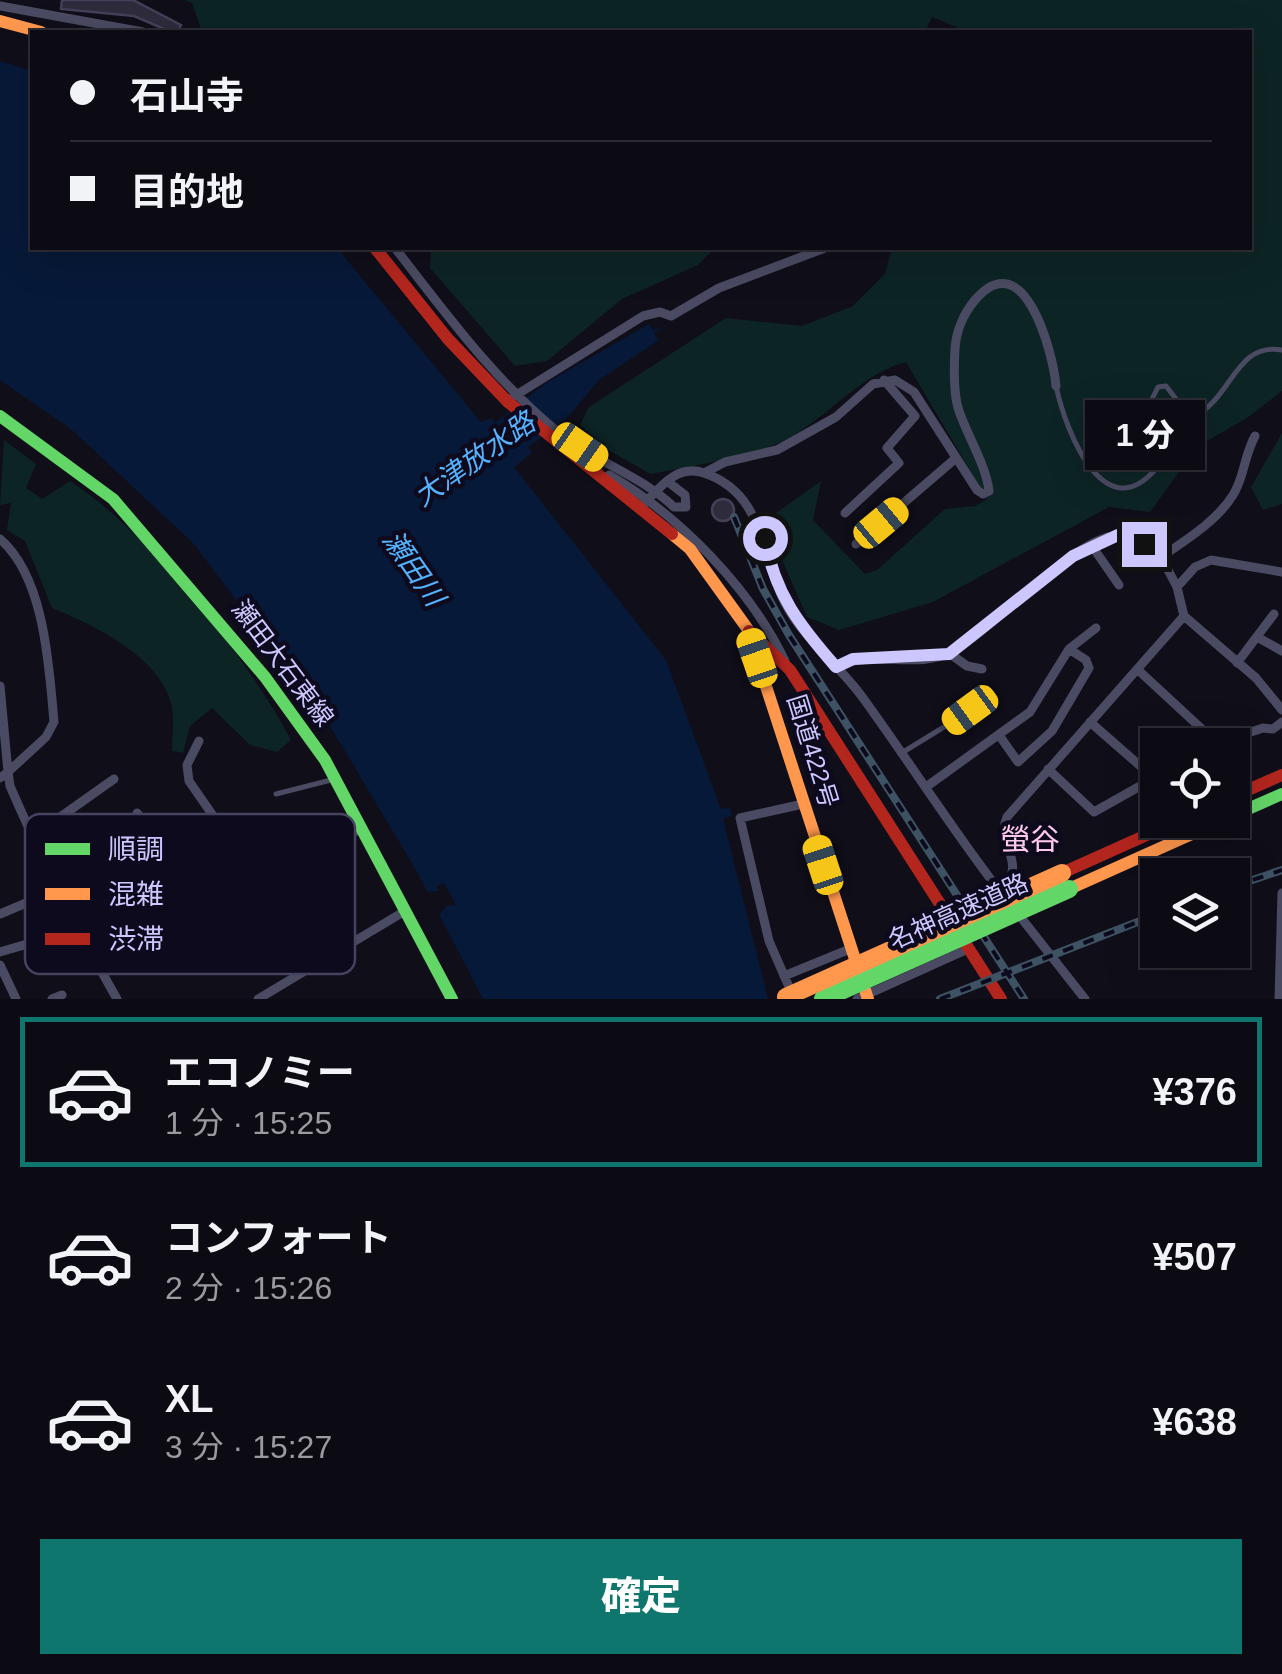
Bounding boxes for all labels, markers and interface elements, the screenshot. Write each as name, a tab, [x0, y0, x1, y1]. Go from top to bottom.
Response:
text: 石山寺	[130, 75, 244, 117]
text: 目的地	[130, 171, 244, 213]
callout: 1 分	[1084, 399, 1204, 469]
water label: 大津放水路	[408, 405, 542, 512]
text: 1 分	[1116, 417, 1174, 453]
car	[547, 418, 613, 476]
car	[848, 492, 914, 554]
route start	[743, 516, 788, 561]
route end	[1122, 522, 1167, 567]
water label: 瀬田川	[377, 525, 452, 614]
street label: 瀬田大石東線	[227, 595, 339, 731]
car	[733, 625, 781, 691]
car	[937, 680, 1003, 740]
street label: 国道422号	[783, 691, 843, 811]
map controls	[1140, 728, 1250, 968]
button: locate	[1140, 728, 1250, 838]
legend	[25, 814, 355, 974]
district label: 螢谷	[1000, 823, 1060, 856]
car	[799, 832, 847, 898]
text: 順調	[108, 834, 164, 865]
button: layers	[1140, 858, 1250, 968]
street label: 名神高速道路	[884, 868, 1032, 954]
text: 混雑	[108, 879, 164, 910]
text: 渋滞	[108, 924, 164, 955]
icon: car	[45, 1047, 135, 1137]
text: エコノミー	[165, 1052, 355, 1094]
text: ¥376	[1152, 1071, 1237, 1113]
text: 1 分 · 15:25	[165, 1105, 332, 1141]
icon: car	[45, 1212, 135, 1302]
text: コンフォート	[165, 1217, 392, 1259]
text: ¥507	[1152, 1236, 1237, 1278]
text: 2 分 · 15:26	[165, 1270, 332, 1306]
icon: car	[45, 1377, 135, 1467]
text: XL	[165, 1378, 214, 1420]
text: ¥638	[1152, 1401, 1237, 1443]
text: 3 分 · 15:27	[165, 1429, 332, 1465]
button: 確定	[40, 1539, 1242, 1654]

